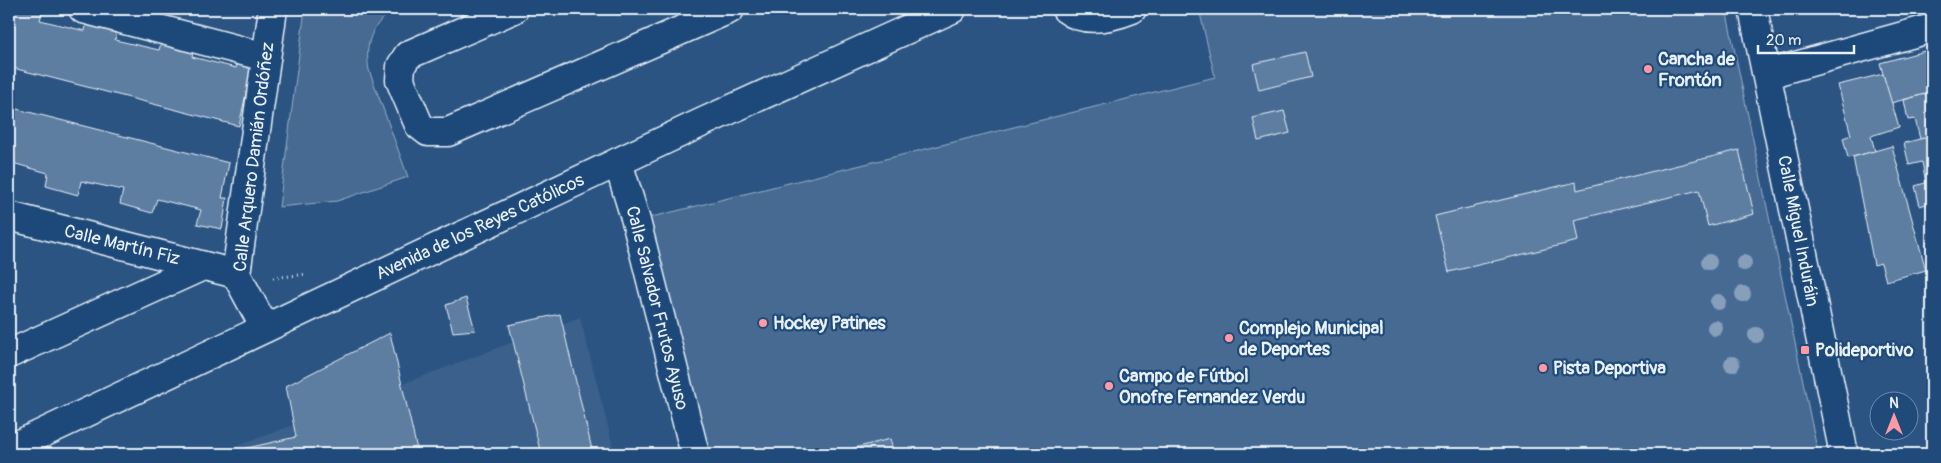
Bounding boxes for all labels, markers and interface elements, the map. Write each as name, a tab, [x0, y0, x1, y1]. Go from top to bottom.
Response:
scale bar	[1758, 22, 1855, 54]
text: 20 m	[1766, 31, 1801, 50]
street label: Calle Arquero Damián Ordóñez	[229, 41, 279, 273]
place label: Cancha de Frontón	[1658, 48, 1736, 92]
marker: Cancha de Frontón	[1642, 63, 1654, 75]
street label: Calle Miguel Induráin	[1772, 154, 1824, 308]
street label: Avenida de los Reyes Católicos	[372, 169, 588, 285]
street label: Calle Salvador Frutos Ayuso	[620, 204, 694, 413]
street label: Calle Martín Fiz	[62, 220, 182, 270]
place label: Hockey Patines	[773, 312, 887, 335]
marker: Hockey Patines	[757, 317, 769, 329]
place label: Complejo Municipal de Deportes	[1239, 317, 1384, 361]
marker: Complejo Municipal de Deportes	[1223, 332, 1235, 344]
place label: Polideportivo	[1815, 339, 1914, 362]
marker: Polideportivo	[1799, 344, 1811, 356]
place label: Pista Deportiva	[1553, 357, 1667, 380]
marker: Pista Deportiva	[1537, 362, 1549, 374]
place label: Campo de Fútbol Onofre Fernandez Verdu	[1119, 365, 1305, 409]
marker: Campo de Fútbol Onofre Fernandez Verdu	[1103, 380, 1115, 392]
north arrow	[1868, 390, 1918, 440]
text: N	[1889, 395, 1899, 412]

